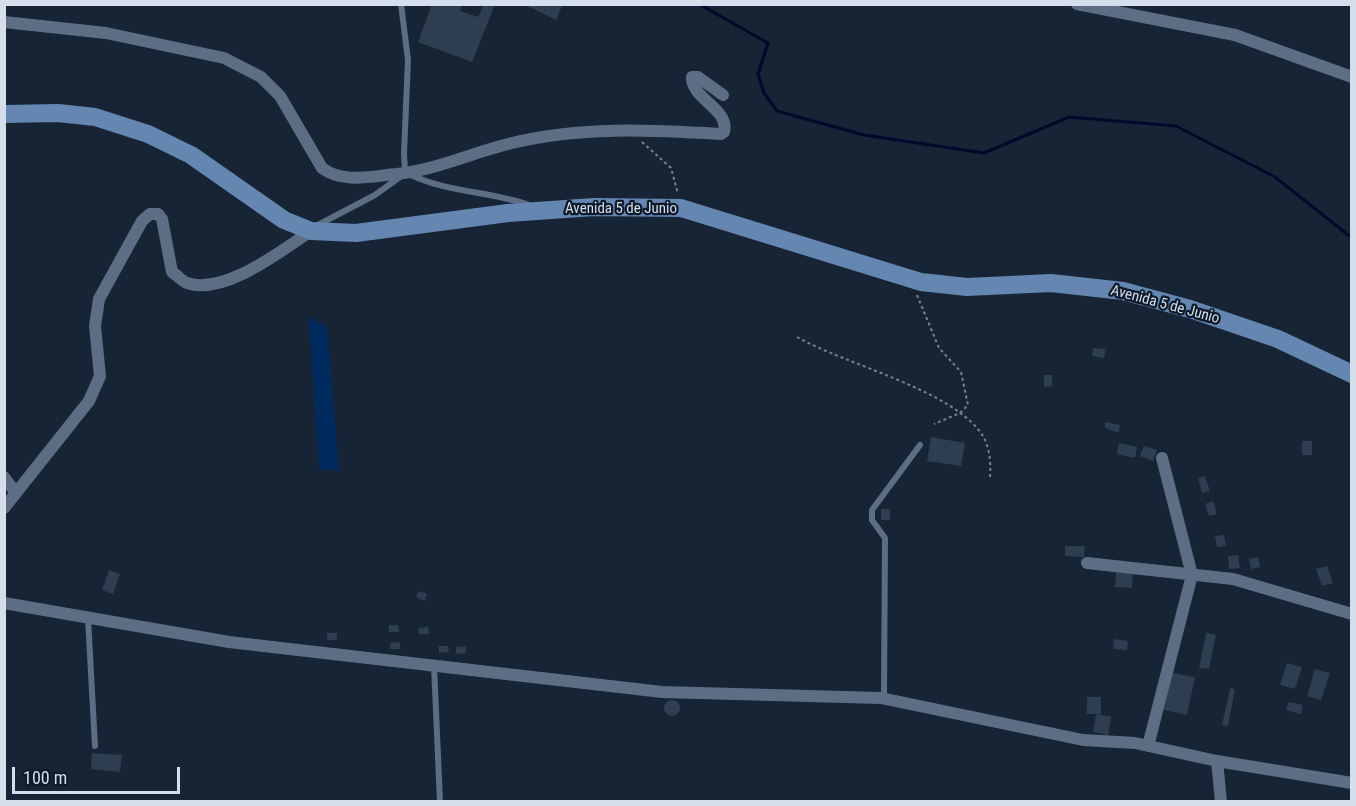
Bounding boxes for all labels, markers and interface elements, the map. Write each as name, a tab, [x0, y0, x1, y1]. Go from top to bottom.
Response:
street label: Avenida 5 de Junio	[565, 200, 677, 218]
street label: Avenida 5 de Junio	[1109, 282, 1221, 328]
scale bar	[15, 755, 183, 793]
text: 100 m	[23, 767, 67, 788]

